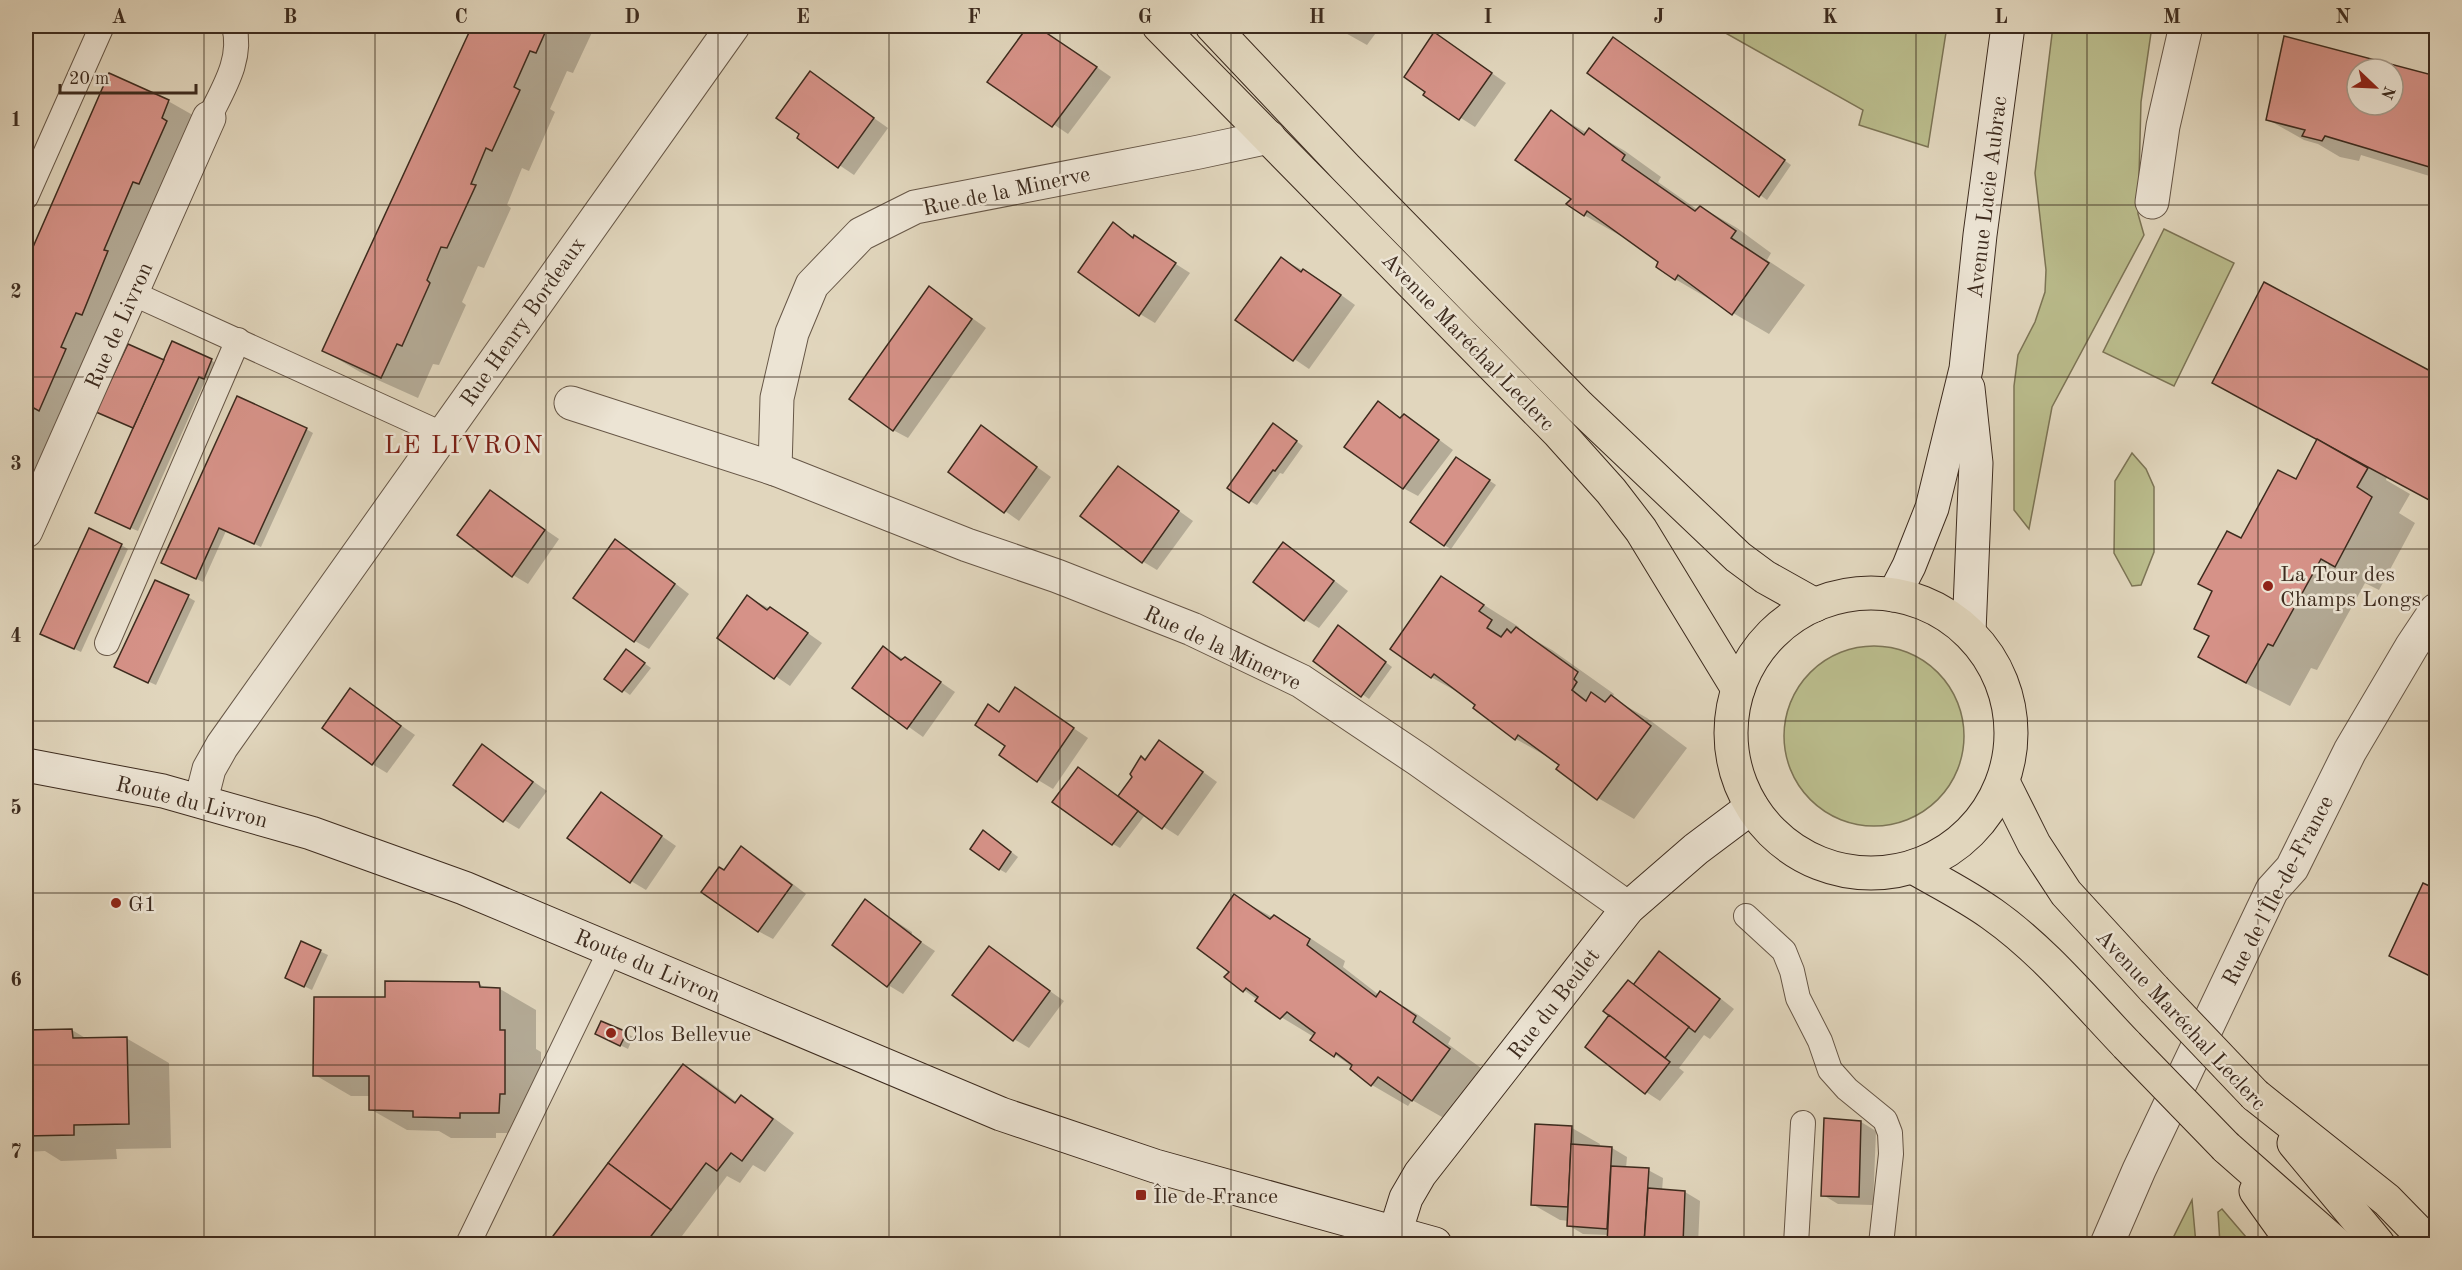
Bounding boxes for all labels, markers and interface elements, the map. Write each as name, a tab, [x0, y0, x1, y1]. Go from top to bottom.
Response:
text: A	[111, 8, 127, 28]
text: B	[283, 8, 297, 28]
text: C	[454, 8, 468, 28]
text: D	[624, 8, 640, 28]
text: E	[796, 8, 810, 28]
text: F	[967, 8, 981, 28]
text: G	[1138, 8, 1152, 28]
text: H	[1309, 8, 1325, 28]
text: I	[1484, 8, 1492, 28]
text: J	[1654, 8, 1665, 28]
text: K	[1822, 8, 1838, 28]
text: L	[1994, 8, 2008, 28]
text: M	[2163, 8, 2181, 28]
text: N	[2335, 8, 2351, 28]
scale bar	[60, 57, 196, 95]
north arrow	[2345, 57, 2405, 117]
text: 20 m	[69, 70, 109, 88]
text: N	[2377, 83, 2397, 102]
street label: Avenue Lucie Aubrac	[1965, 95, 2011, 300]
text: 1	[10, 111, 22, 131]
street label: Rue de la Minerve	[921, 163, 1092, 220]
street label: Rue Henry Bordeaux	[457, 234, 590, 411]
street label: Avenue Maréchal Leclerc	[1377, 249, 1558, 436]
street label: Rue de Livron	[82, 259, 158, 392]
text: 2	[10, 283, 22, 303]
district label: LE LIVRON	[384, 433, 544, 459]
text: 3	[10, 455, 22, 475]
place label: La Tour des Champs Longs	[2280, 564, 2421, 611]
marker: La Tour des Champs Longs	[2261, 579, 2275, 593]
street label: Rue de la Minerve	[1140, 603, 1304, 695]
text: 4	[10, 627, 22, 647]
street label: Route du Livron	[113, 773, 270, 833]
street label: Rue de l'Île-de-France	[2217, 791, 2338, 990]
text: 5	[10, 798, 22, 819]
place label: G1	[128, 894, 157, 916]
marker: G1	[109, 896, 123, 910]
street label: Route du Livron	[571, 926, 723, 1007]
street label: Avenue Maréchal Leclerc	[2091, 926, 2270, 1115]
street label: Rue du Beulet	[1505, 945, 1604, 1064]
text: 6	[10, 971, 22, 991]
place label: Clos Bellevue	[623, 1024, 751, 1046]
marker: Clos Bellevue	[604, 1026, 618, 1040]
text: 7	[10, 1143, 22, 1163]
place label: Île de France	[1153, 1183, 1278, 1208]
marker: Île de France	[1134, 1188, 1148, 1202]

